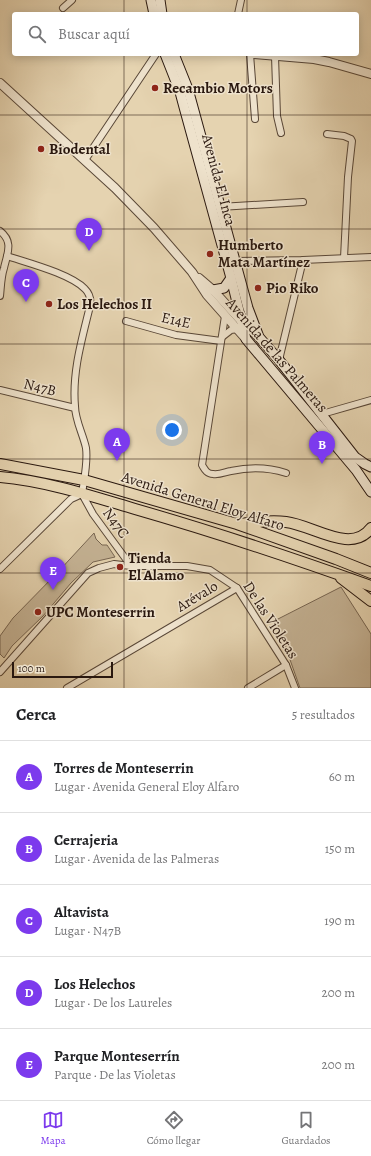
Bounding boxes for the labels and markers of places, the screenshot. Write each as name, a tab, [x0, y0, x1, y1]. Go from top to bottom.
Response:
place label: Recambio Motors	[163, 78, 273, 98]
marker: Recambio Motors	[150, 83, 160, 93]
place label: Biodental	[49, 139, 110, 159]
marker: Biodental	[36, 144, 46, 154]
pin: D	[76, 218, 102, 251]
place label: Humberto Mata Martínez	[218, 235, 310, 272]
marker: Humberto Mata Martínez	[205, 249, 215, 259]
pin: C	[13, 269, 39, 302]
place label: Pio Riko	[266, 278, 319, 298]
marker: Pio Riko	[253, 283, 263, 293]
place label: Los Helechos II	[57, 294, 152, 314]
marker: Los Helechos II	[44, 299, 54, 309]
pin: A	[104, 428, 130, 461]
pin: B	[309, 431, 335, 464]
place label: Tienda El Alamo	[128, 548, 185, 585]
pin: E	[40, 557, 66, 590]
marker: Tienda El Alamo	[115, 562, 125, 572]
place label: UPC Monteserrin	[46, 602, 156, 622]
marker: UPC Monteserrin	[33, 607, 43, 617]

